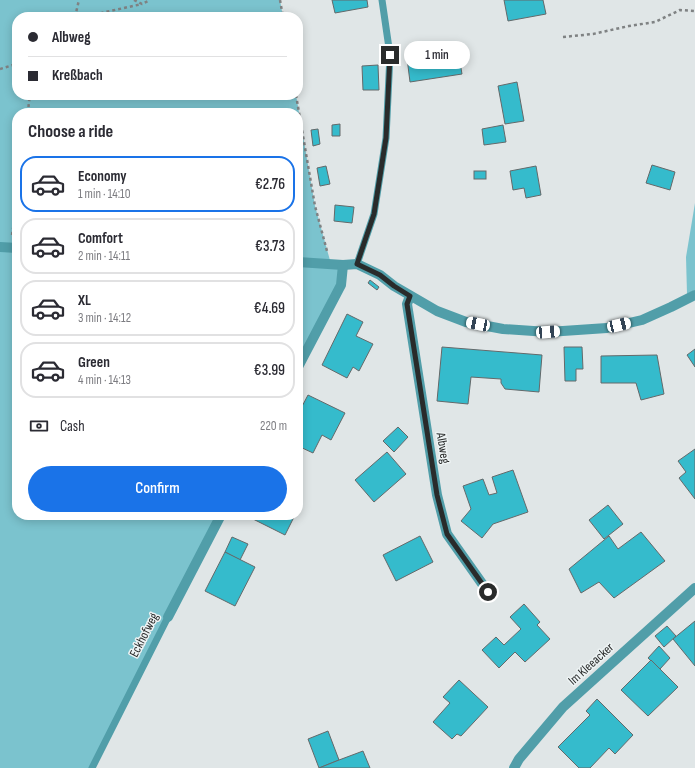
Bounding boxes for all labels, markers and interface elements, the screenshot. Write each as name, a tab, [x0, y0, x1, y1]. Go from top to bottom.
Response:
text: Albweg	[52, 28, 90, 47]
callout: 1 min	[404, 41, 470, 69]
route end	[381, 46, 399, 64]
text: 1 min	[425, 47, 449, 63]
text: Kreßbach	[52, 66, 103, 85]
text: Choose a ride	[28, 121, 113, 142]
icon: car	[30, 166, 66, 202]
text: Economy	[78, 167, 127, 186]
text: €2.76	[255, 175, 285, 194]
text: 1 min · 14:10	[78, 186, 130, 202]
icon: car	[30, 228, 66, 264]
text: Comfort	[78, 229, 123, 248]
text: €3.73	[255, 237, 285, 256]
text: 2 min · 14:11	[78, 248, 130, 264]
icon: car	[30, 290, 66, 326]
text: XL	[78, 291, 91, 310]
text: €4.69	[254, 299, 285, 318]
text: 3 min · 14:12	[78, 310, 131, 326]
car	[465, 316, 491, 332]
car	[606, 316, 632, 334]
car	[536, 325, 560, 339]
icon: car	[30, 352, 66, 388]
text: Green	[78, 353, 110, 372]
text: €3.99	[254, 361, 285, 380]
text: 4 min · 14:13	[78, 372, 131, 388]
icon: cash	[28, 415, 50, 437]
text: Cash	[60, 417, 85, 436]
text: 220 m	[260, 418, 287, 434]
street label: Albweg	[433, 430, 453, 465]
button: Confirm	[28, 466, 287, 512]
route start	[479, 583, 497, 601]
street label: Eckhofweg	[126, 610, 162, 660]
street label: Im Kleeacker	[565, 639, 617, 689]

